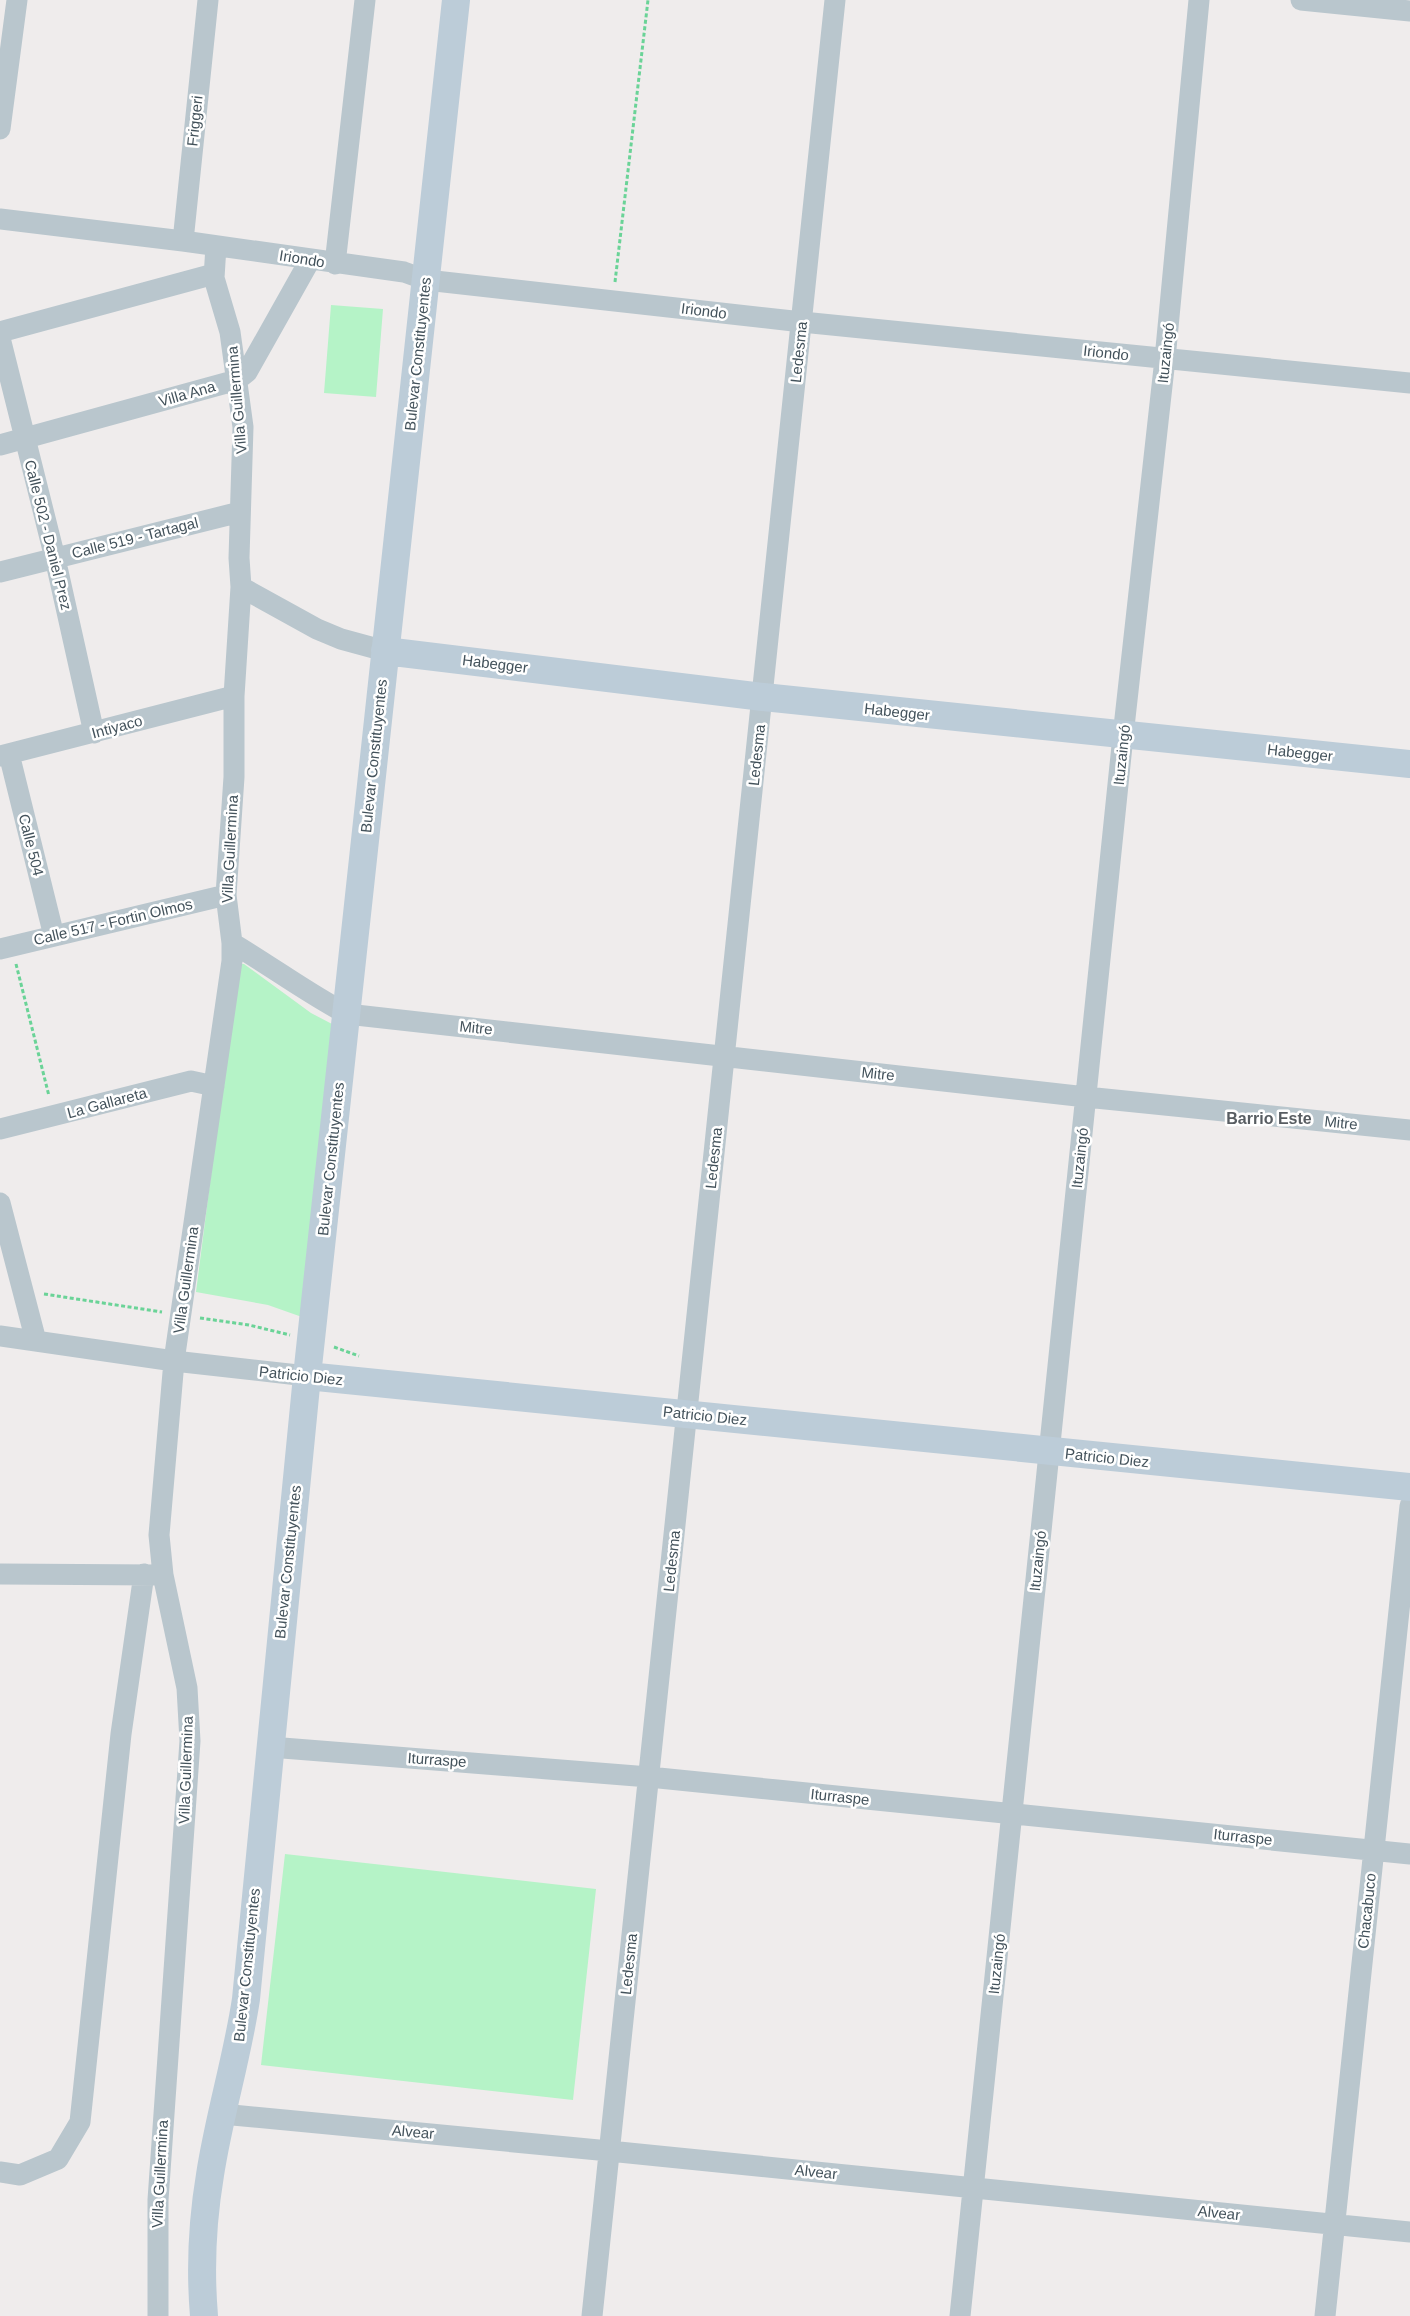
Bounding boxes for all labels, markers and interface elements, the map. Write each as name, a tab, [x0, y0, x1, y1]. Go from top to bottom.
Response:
street label: Friggeri	[183, 95, 206, 147]
street label: Iriondo	[278, 247, 326, 270]
street label: Bulevar Constituyentes	[401, 276, 434, 432]
street label: Iriondo	[680, 299, 728, 322]
street label: Ledesma	[787, 320, 810, 384]
street label: Ituzaingó	[1154, 322, 1177, 384]
street label: Iriondo	[1082, 342, 1130, 363]
street label: Villa Guillermina	[223, 345, 250, 455]
street label: Villa Ana	[157, 377, 218, 410]
street label: Calle 502 - Daniel Prez	[22, 458, 75, 612]
street label: Calle 519 - Tartagal	[70, 514, 200, 561]
street label: Habegger	[461, 651, 529, 676]
street label: Bulevar Constituyentes	[357, 678, 390, 834]
street label: Habegger	[863, 700, 931, 723]
street label: Intiyaco	[90, 712, 144, 741]
street label: Ledesma	[745, 723, 768, 787]
street label: Ituzaingó	[1110, 724, 1133, 786]
street label: Habegger	[1266, 741, 1334, 764]
street label: Villa Guillermina	[218, 794, 241, 903]
street label: Calle 504	[16, 812, 47, 878]
street label: Calle 517 - Fortin Olmos	[32, 895, 194, 948]
street label: Mitre	[459, 1017, 494, 1038]
street label: Mitre	[861, 1063, 896, 1084]
street label: Bulevar Constituyentes	[314, 1081, 347, 1237]
street label: La Gallareta	[65, 1084, 149, 1121]
district label: Barrio Este	[1226, 1110, 1312, 1127]
street label: Mitre	[1324, 1112, 1359, 1133]
street label: Ledesma	[702, 1126, 725, 1190]
street label: Ituzaingó	[1068, 1127, 1091, 1189]
street label: Villa Guillermina	[170, 1225, 202, 1335]
street label: Patricio Diez	[258, 1363, 344, 1388]
street label: Patricio Diez	[662, 1403, 748, 1428]
street label: Patricio Diez	[1064, 1445, 1150, 1470]
street label: Bulevar Constituyentes	[271, 1484, 304, 1640]
street label: Ledesma	[660, 1529, 683, 1593]
street label: Ituzaingó	[1026, 1530, 1049, 1592]
street label: Villa Guillermina	[175, 1715, 196, 1824]
street label: Iturraspe	[407, 1749, 467, 1770]
street label: Iturraspe	[810, 1785, 870, 1808]
street label: Iturraspe	[1213, 1825, 1273, 1848]
street label: Chacabuco	[1354, 1872, 1379, 1950]
street label: Bulevar Constituyentes	[230, 1887, 263, 2043]
street label: Ledesma	[617, 1932, 640, 1996]
street label: Ituzaingó	[985, 1933, 1008, 1995]
street label: Villa Guillermina	[148, 2119, 171, 2228]
street label: Alvear	[391, 2121, 435, 2142]
street label: Alvear	[794, 2161, 838, 2182]
street label: Alvear	[1197, 2202, 1241, 2223]

